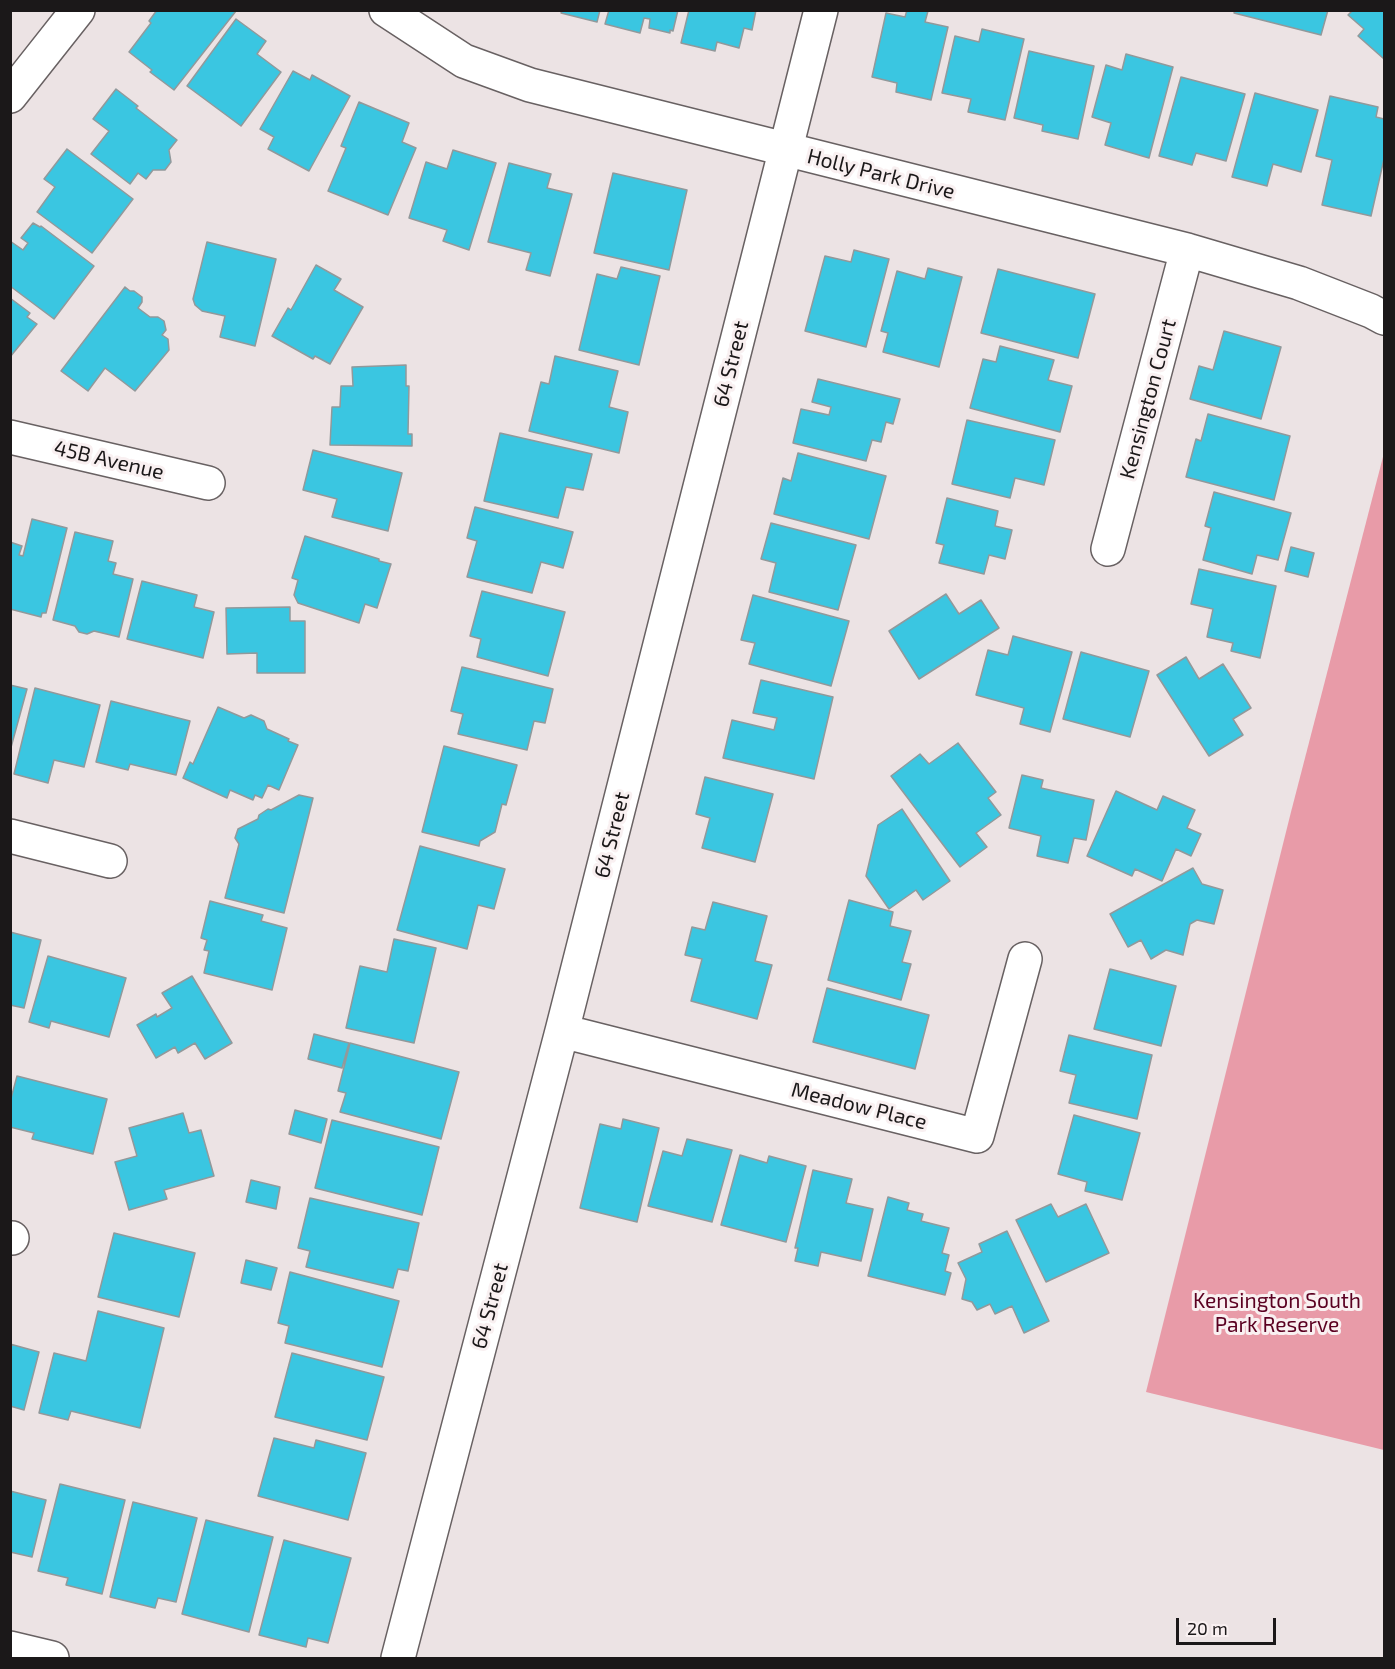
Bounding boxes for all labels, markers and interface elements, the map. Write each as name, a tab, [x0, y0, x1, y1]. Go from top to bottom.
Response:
street label: Holly Park Drive	[805, 143, 957, 205]
street label: Kensington Court	[1115, 316, 1181, 482]
street label: 64 Street	[708, 318, 754, 410]
street label: 45B Avenue	[51, 435, 167, 485]
street label: 64 Street	[589, 789, 635, 881]
street label: Meadow Place	[789, 1077, 929, 1135]
street label: 64 Street	[466, 1260, 514, 1352]
park label: Kensington South Park Reserve	[1193, 1288, 1361, 1338]
scale bar	[1179, 1606, 1280, 1644]
text: 20 m	[1187, 1617, 1228, 1639]

